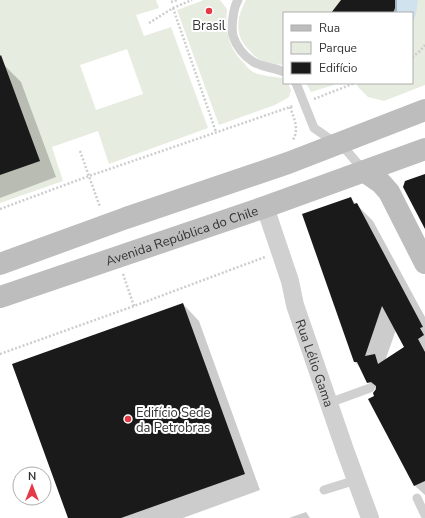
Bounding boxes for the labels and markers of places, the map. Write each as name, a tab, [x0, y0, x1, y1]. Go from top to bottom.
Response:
marker: Brasil	[204, 6, 214, 16]
place label: Brasil	[192, 17, 226, 35]
place label: Edifício Sede da Petrobras	[136, 404, 211, 437]
marker: Edifício Sede da Petrobras	[123, 414, 133, 424]

